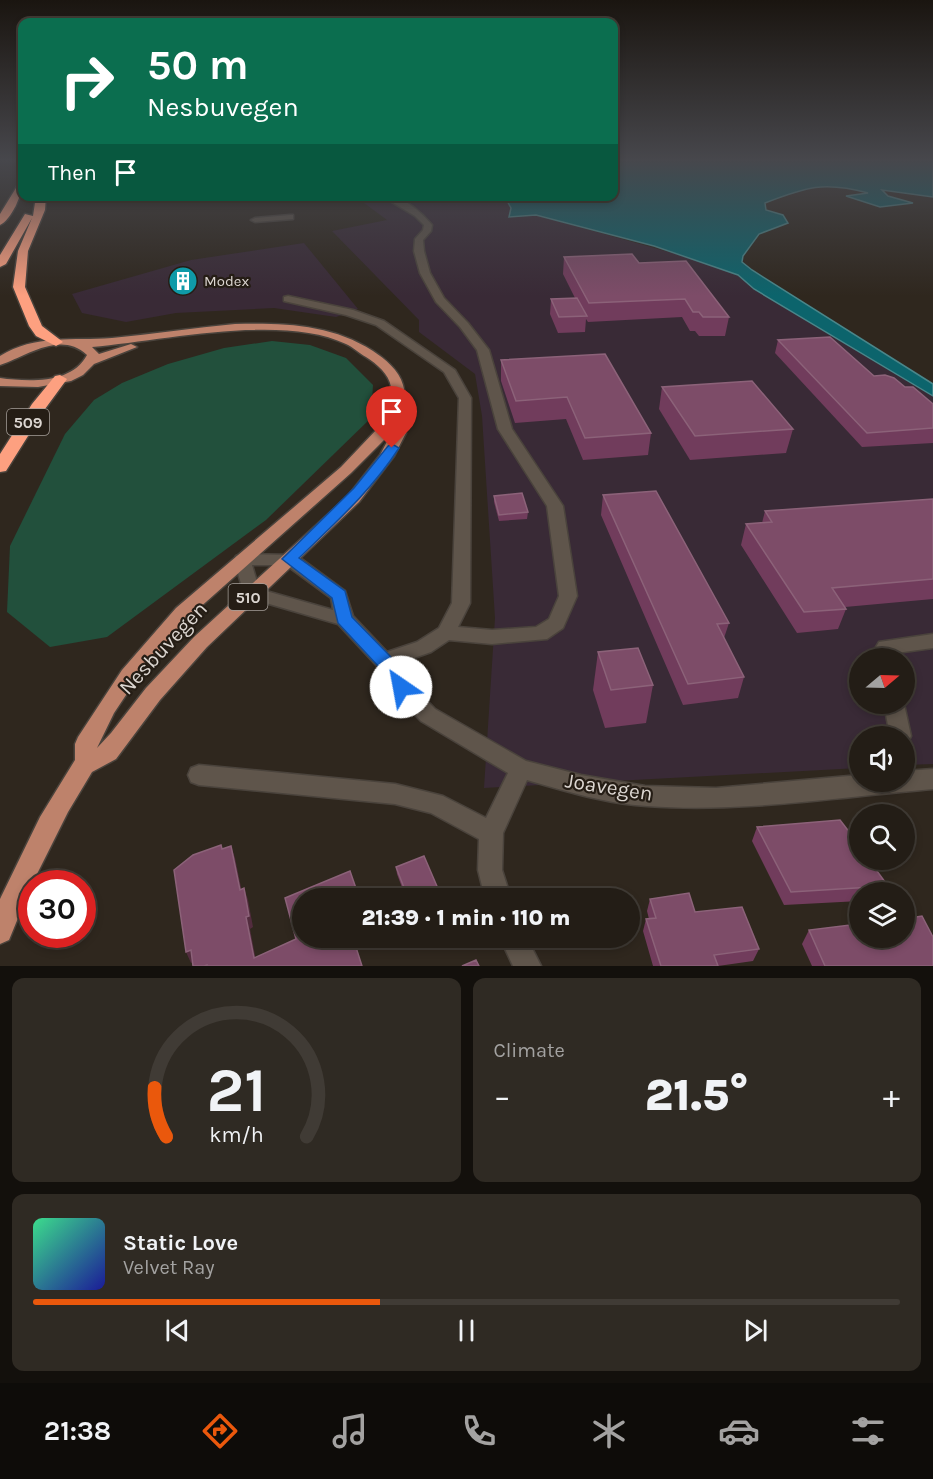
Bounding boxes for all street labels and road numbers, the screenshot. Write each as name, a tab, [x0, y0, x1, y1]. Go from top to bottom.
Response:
road number: 509	[7, 409, 49, 435]
road number: 510	[228, 584, 268, 610]
street label: Nesbuvegen	[114, 597, 212, 699]
street label: Joavegen	[564, 768, 654, 806]

